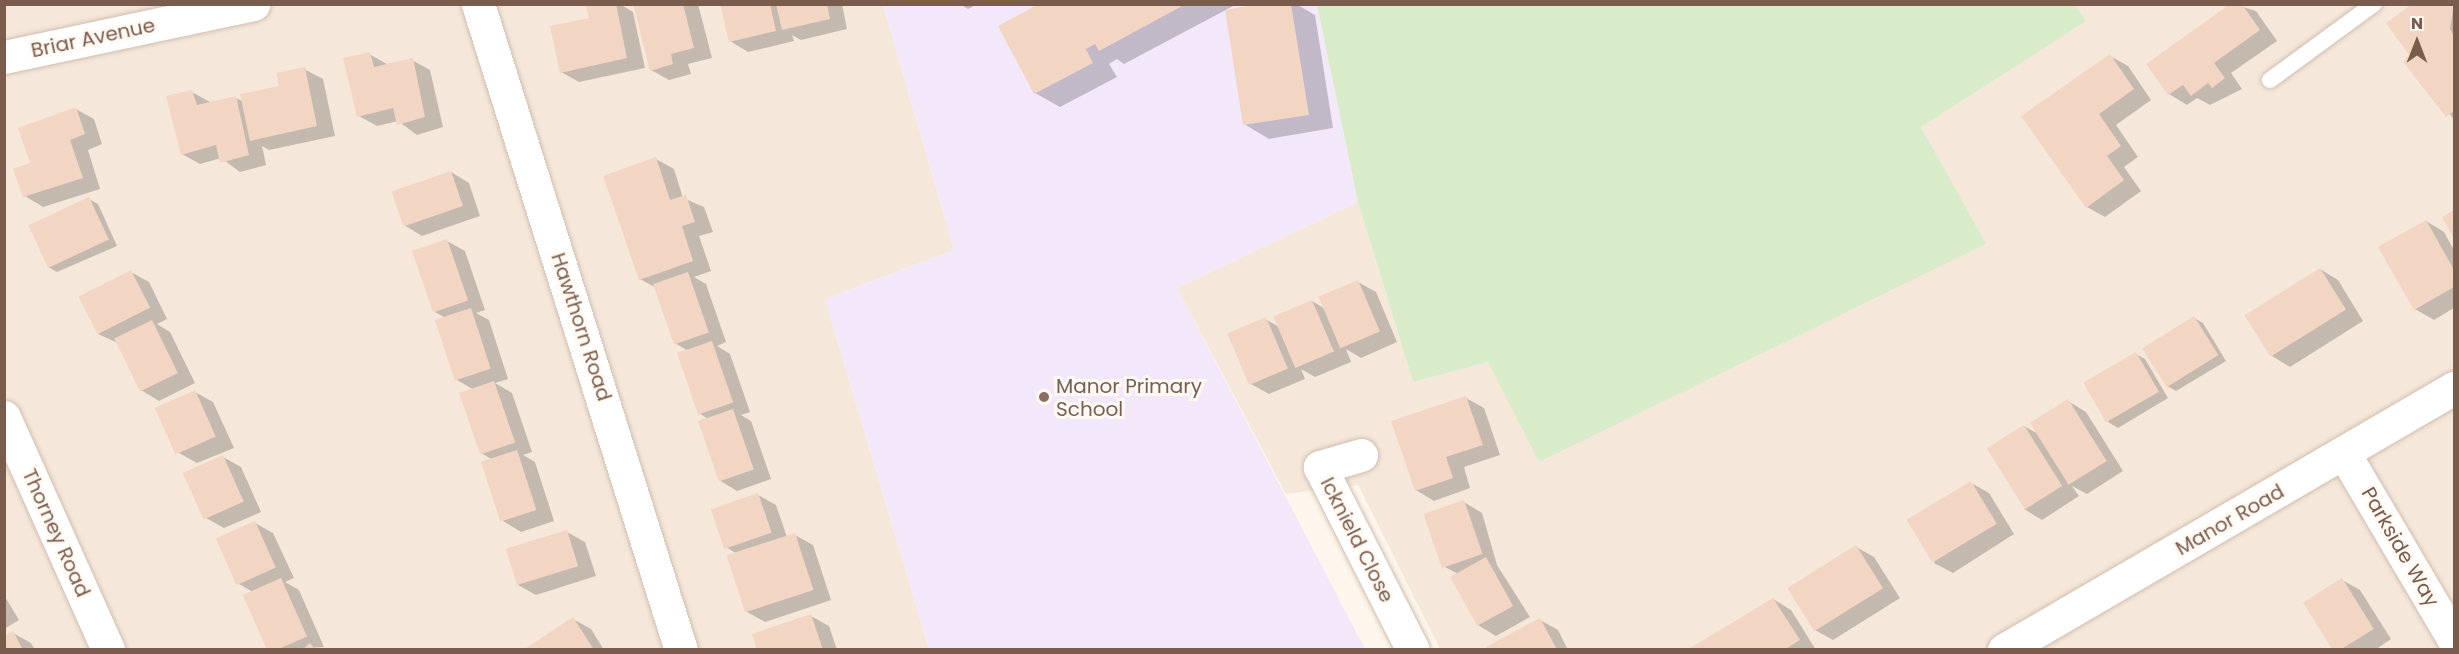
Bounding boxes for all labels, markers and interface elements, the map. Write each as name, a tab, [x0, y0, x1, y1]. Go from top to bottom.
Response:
north arrow	[2387, 12, 2447, 72]
text: N	[2411, 12, 2423, 35]
street label: Briar Avenue	[29, 13, 157, 63]
street label: Hawthorn Road	[546, 250, 616, 404]
place label: Manor Primary School	[1056, 374, 1202, 421]
marker: Manor Primary School	[1037, 390, 1051, 404]
street label: Thorney Road	[17, 465, 95, 601]
street label: Icknield Close	[1315, 473, 1399, 607]
street label: Manor Road	[2172, 479, 2288, 561]
street label: Parkside Way	[2356, 483, 2444, 611]

